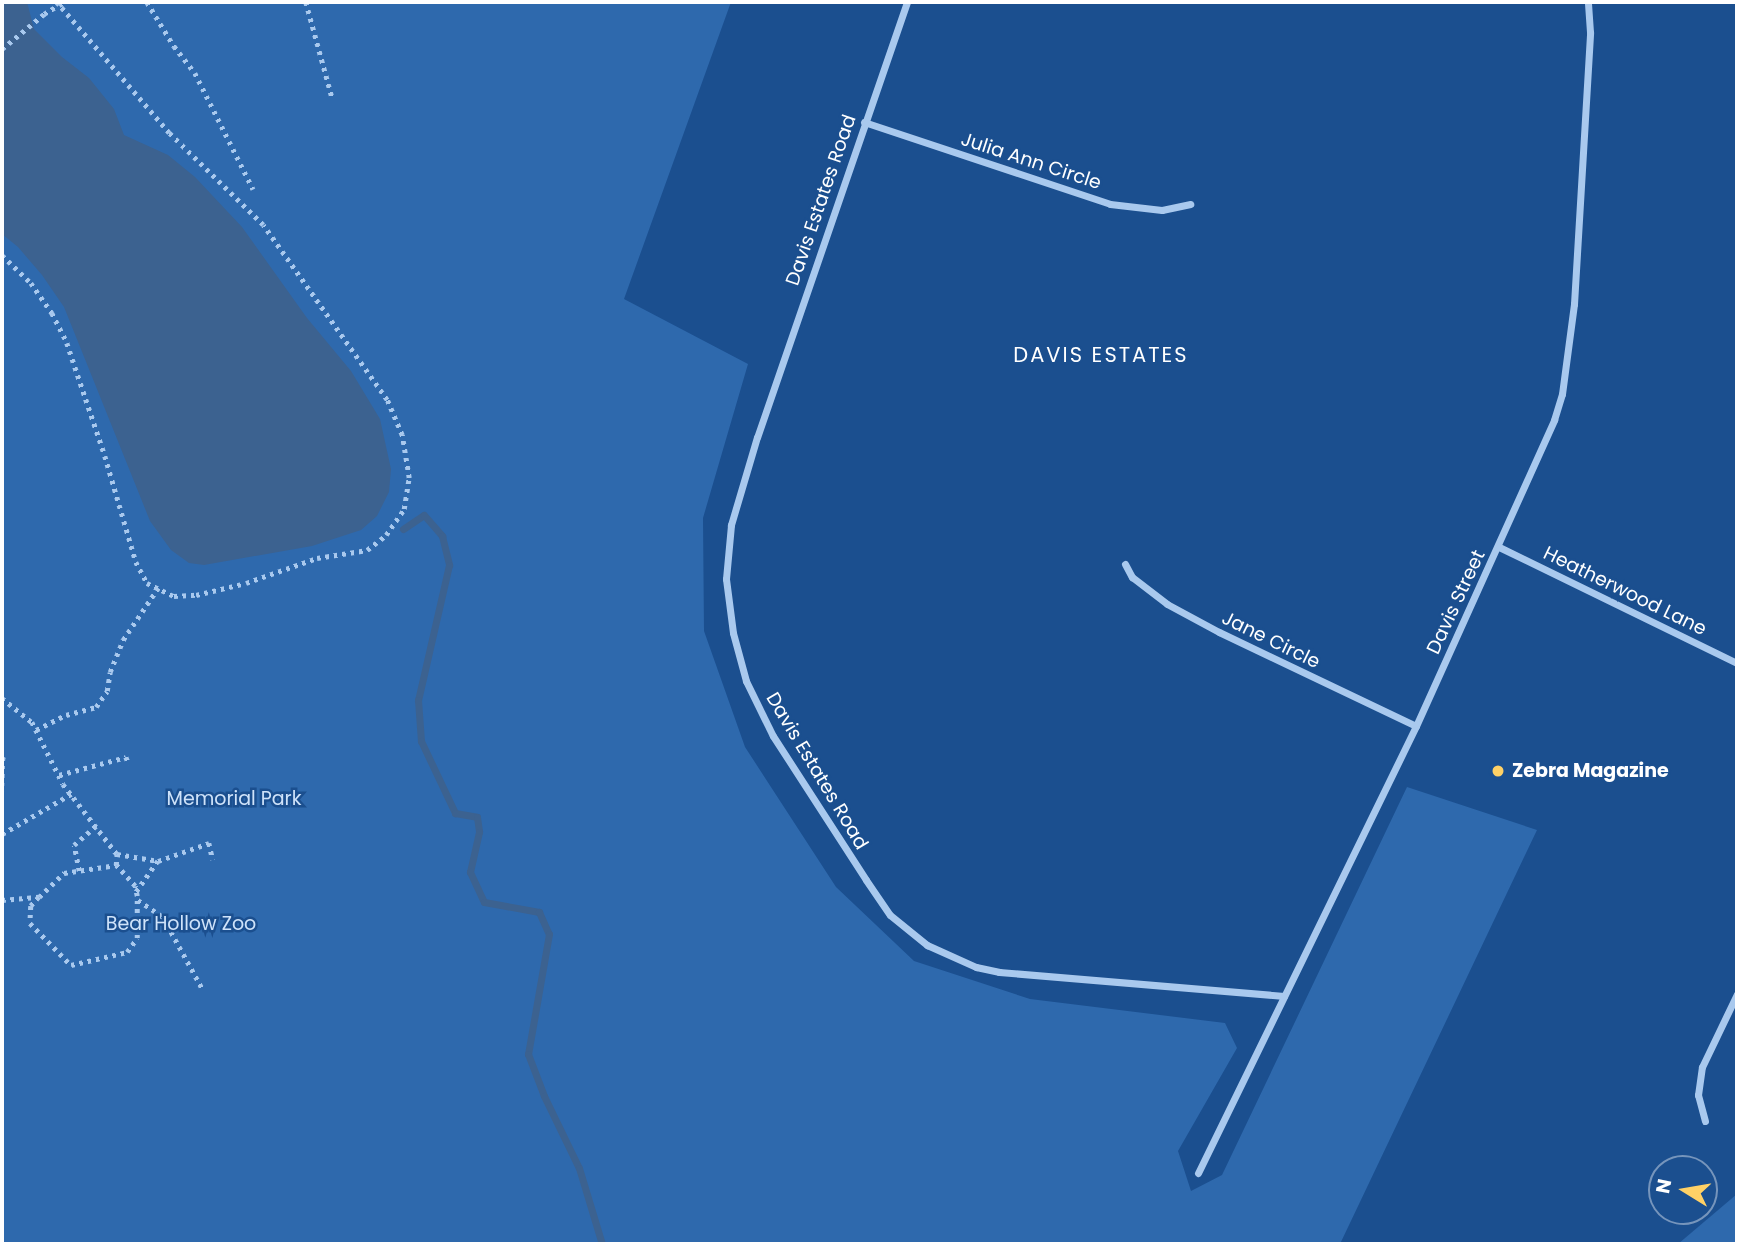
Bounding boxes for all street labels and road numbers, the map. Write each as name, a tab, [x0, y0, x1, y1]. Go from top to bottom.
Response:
street label: Davis Estates Road	[781, 112, 861, 288]
street label: Julia Ann Circle	[958, 128, 1104, 194]
street label: Heatherwood Lane	[1540, 542, 1710, 640]
street label: Davis Street	[1422, 546, 1490, 658]
street label: Jane Circle	[1218, 606, 1324, 674]
street label: Davis Estates Road	[761, 688, 873, 854]

